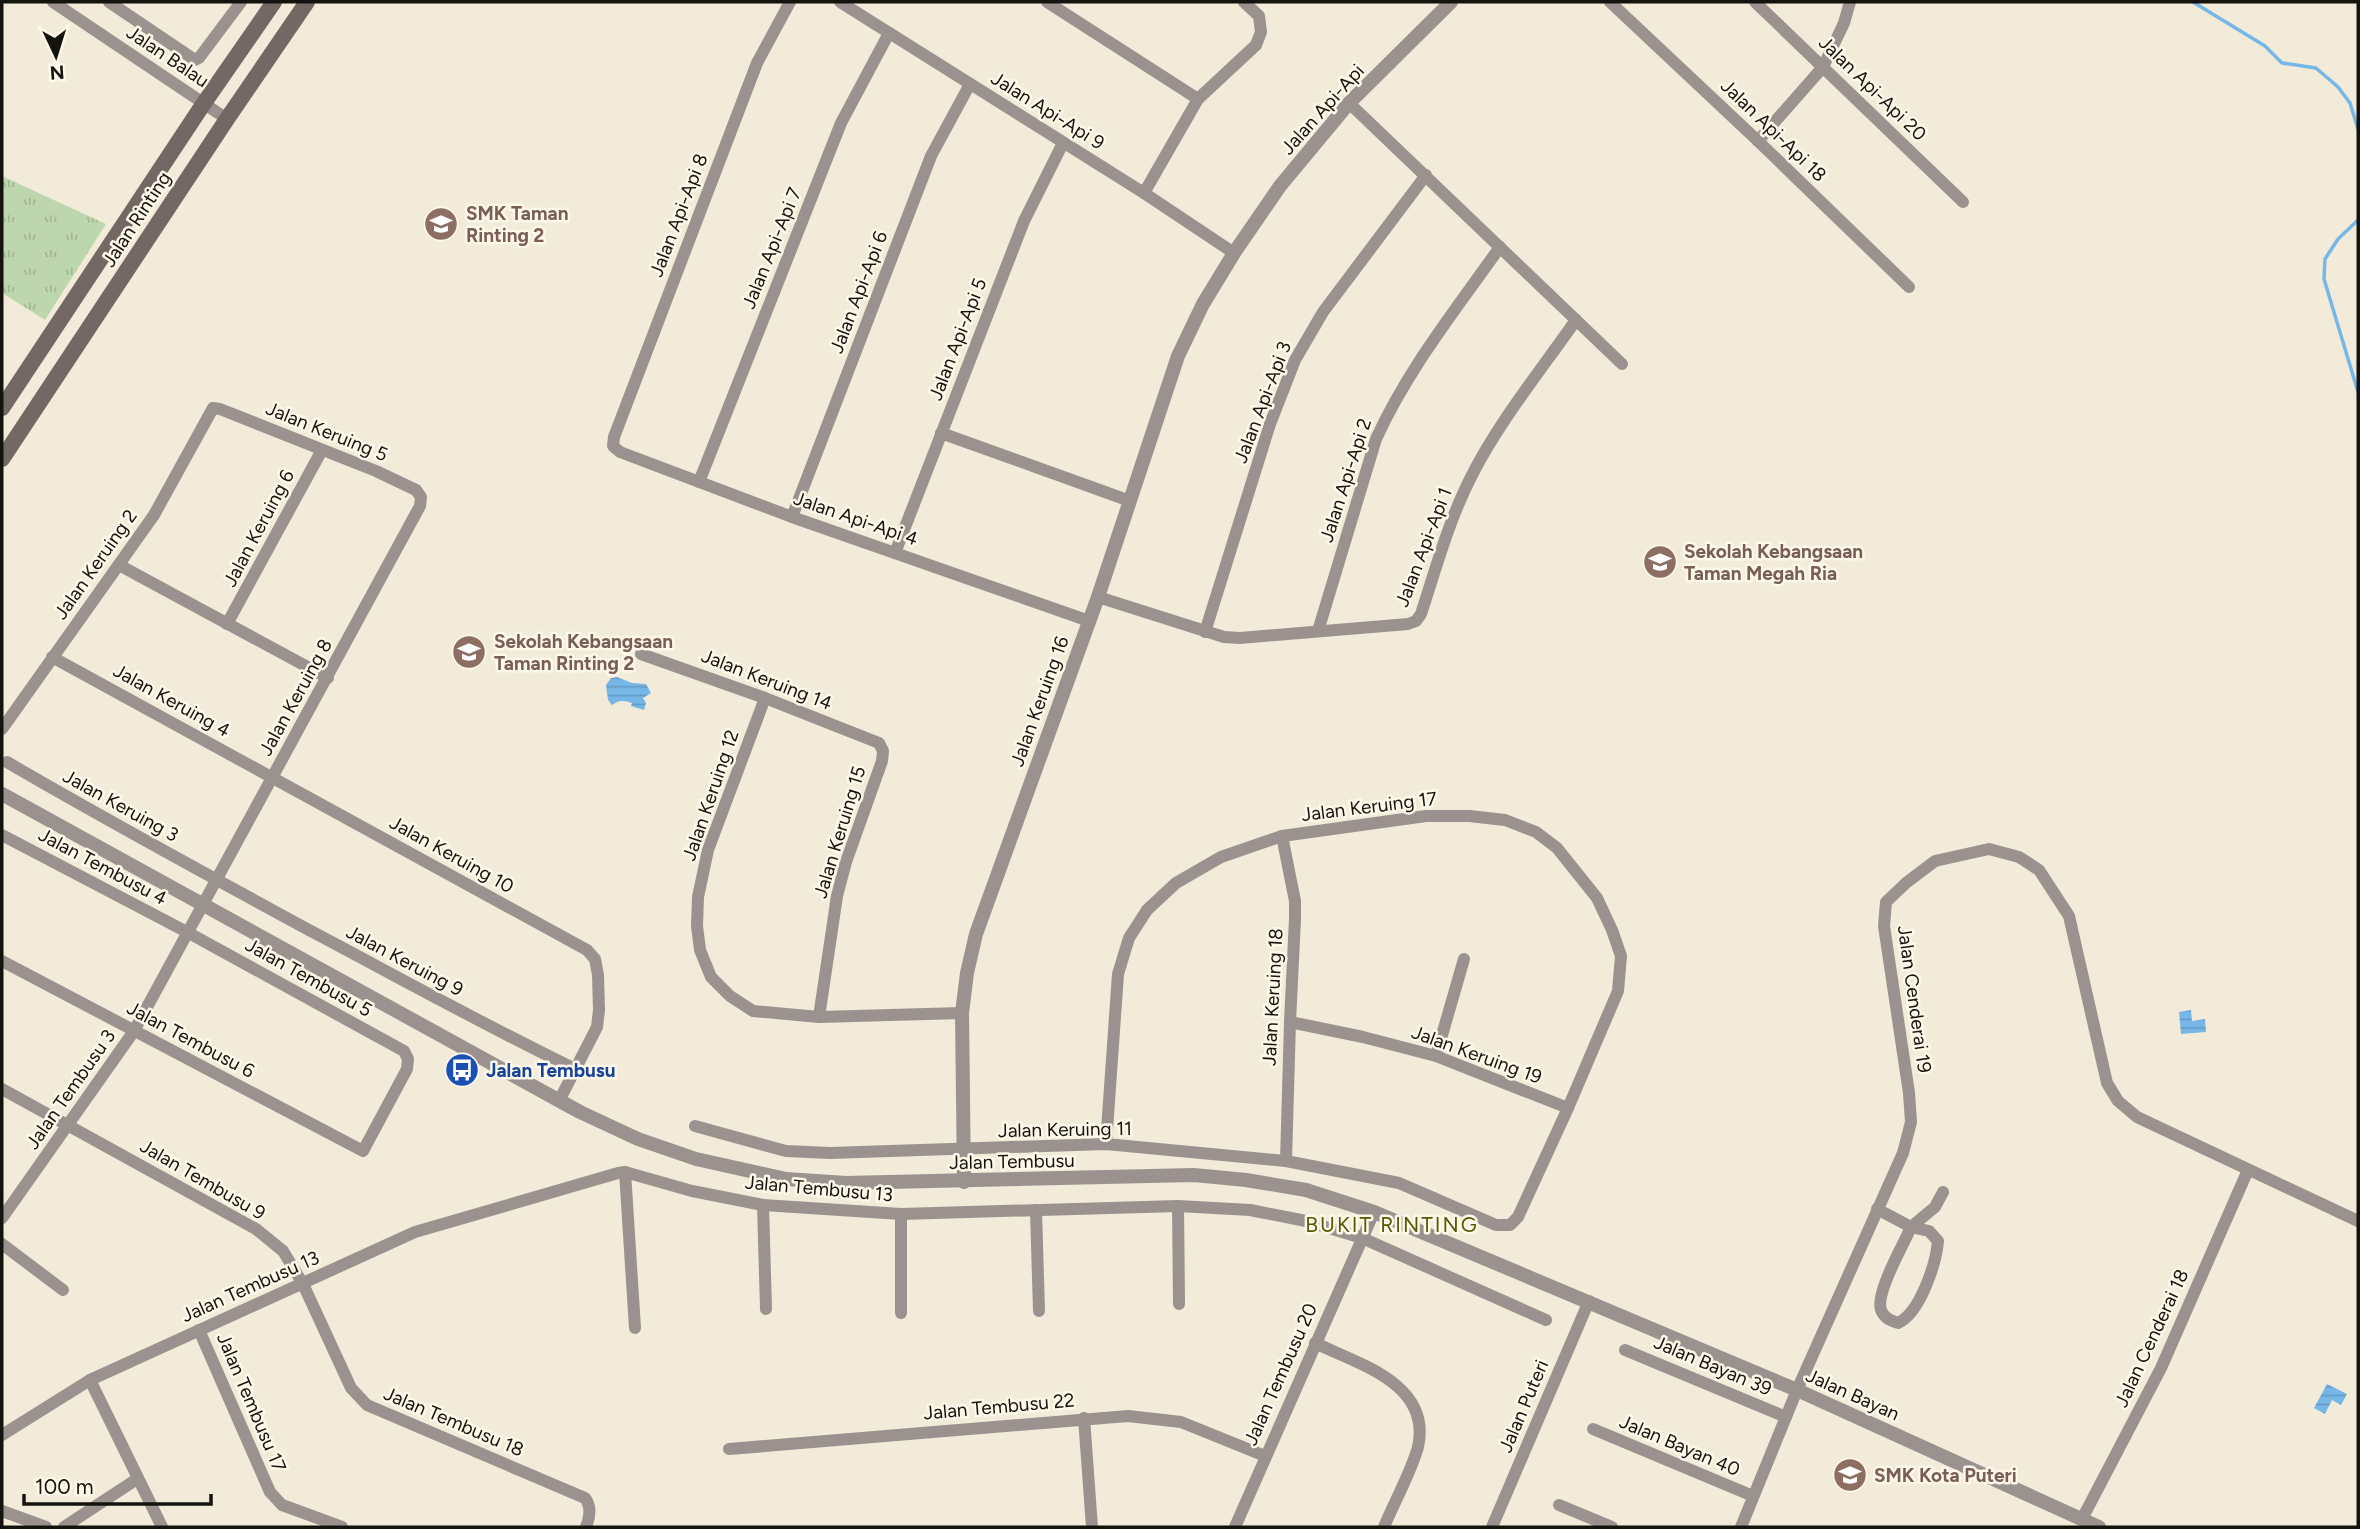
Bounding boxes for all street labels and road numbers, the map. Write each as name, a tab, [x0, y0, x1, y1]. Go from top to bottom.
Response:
street label: Jalan Balau	[122, 20, 213, 92]
street label: Jalan Api-Api 20	[1814, 31, 1931, 146]
street label: Jalan Api-Api	[1276, 59, 1369, 159]
street label: Jalan Api-Api 9	[987, 66, 1109, 154]
street label: Jalan Api-Api 18	[1716, 74, 1831, 186]
street label: Jalan Api-Api 8	[644, 150, 712, 280]
street label: Jalan Rinting	[97, 167, 176, 271]
street label: Jalan Api-Api 7	[737, 184, 806, 312]
street label: Jalan Api-Api 6	[825, 228, 892, 357]
street label: Jalan Api-Api 5	[924, 275, 991, 404]
street label: Jalan Api-Api 3	[1229, 338, 1296, 466]
street label: Jalan Keruing 5	[263, 397, 391, 466]
street label: Jalan Api-Api 2	[1315, 415, 1376, 545]
street label: Jalan Keruing 6	[218, 466, 299, 591]
street label: Jalan Api-Api 1	[1390, 484, 1457, 610]
street label: Jalan Api-Api 4	[791, 486, 921, 551]
street label: Jalan Keruing 2	[49, 505, 142, 624]
street label: Jalan Keruing 16	[1005, 633, 1074, 769]
street label: Jalan Keruing 8	[254, 635, 337, 760]
street label: Jalan Keruing 14	[698, 644, 836, 715]
street label: Jalan Keruing 4	[109, 659, 234, 742]
street label: Jalan Keruing 12	[677, 727, 744, 864]
street label: Jalan Keruing 15	[808, 763, 871, 901]
street label: Jalan Keruing 3	[59, 764, 183, 847]
street label: Jalan Keruing 17	[1300, 787, 1438, 826]
street label: Jalan Keruing 10	[386, 811, 518, 898]
street label: Jalan Tembusu 4	[35, 823, 171, 910]
street label: Jalan Keruing 9	[342, 920, 467, 1001]
street label: Jalan Cenderai 19	[1893, 924, 1936, 1074]
street label: Jalan Keruing 18	[1257, 928, 1288, 1066]
street label: Jalan Tembusu 5	[241, 933, 376, 1022]
street label: Jalan Tembusu 6	[123, 996, 259, 1083]
street label: Jalan Keruing 19	[1409, 1020, 1545, 1089]
street label: Jalan Tembusu 3	[21, 1025, 120, 1154]
street label: Jalan Keruing 11	[998, 1117, 1132, 1142]
street label: Jalan Tembusu 9	[136, 1134, 270, 1225]
street label: Jalan Tembusu	[949, 1149, 1075, 1174]
street label: Jalan Tembusu 13	[744, 1171, 894, 1206]
street label: Jalan Tembusu 13	[178, 1246, 323, 1327]
street label: Jalan Cenderai 18	[2109, 1266, 2193, 1411]
street label: Jalan Tembusu 20	[1239, 1300, 1322, 1449]
street label: Jalan Tembusu 17	[212, 1329, 291, 1475]
street label: Jalan Bayan 39	[1650, 1330, 1775, 1401]
street label: Jalan Puteri	[1494, 1356, 1553, 1456]
street label: Jalan Bayan	[1802, 1364, 1903, 1425]
street label: Jalan Tembusu 18	[380, 1382, 527, 1461]
street label: Jalan Tembusu 22	[923, 1388, 1076, 1425]
street label: Jalan Bayan 40	[1616, 1410, 1743, 1481]

